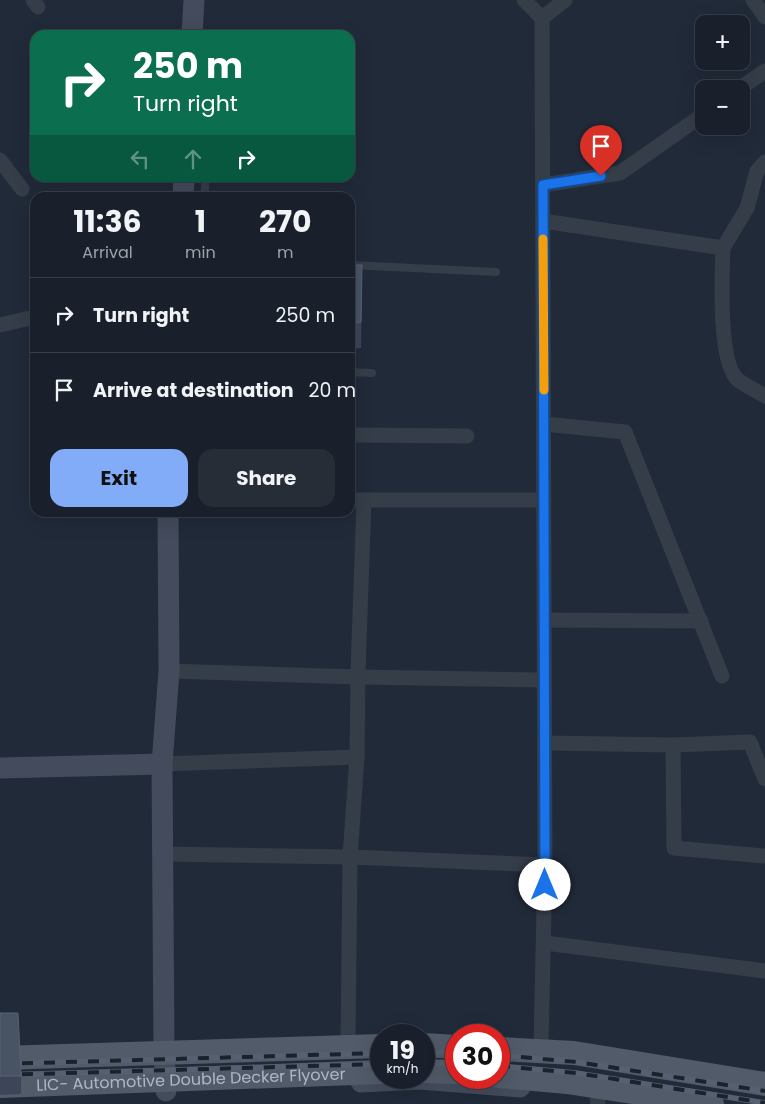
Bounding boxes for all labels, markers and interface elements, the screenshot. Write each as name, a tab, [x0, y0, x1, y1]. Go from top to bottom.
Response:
map controls	[695, 15, 750, 135]
button: +	[695, 15, 750, 70]
text: 250 m	[133, 41, 243, 90]
icon: right	[50, 50, 115, 115]
button: −	[695, 80, 750, 135]
text: Turn right	[133, 88, 238, 119]
pin	[580, 125, 622, 176]
icon: arrive	[587, 132, 615, 160]
icon: left	[126, 145, 154, 173]
icon: ahead	[179, 145, 207, 173]
icon: right	[232, 145, 260, 173]
text: 11:36	[73, 200, 142, 243]
text: 1	[195, 200, 206, 243]
text: 270	[259, 200, 312, 243]
text: Arrival	[82, 241, 133, 264]
text: min	[185, 241, 216, 264]
text: m	[277, 241, 294, 264]
icon: right	[50, 301, 78, 329]
text: Turn right	[93, 302, 189, 329]
text: 250 m	[276, 302, 335, 329]
icon: arrive	[50, 376, 78, 404]
text: Arrive at destination	[93, 377, 294, 404]
text: 20 m	[309, 377, 356, 404]
button: Exit	[50, 449, 188, 507]
button: Share	[198, 449, 335, 507]
position arrow	[518, 858, 570, 910]
speed limit sign: 30	[445, 1024, 510, 1089]
text: 19	[390, 1033, 415, 1068]
text: km/h	[387, 1060, 418, 1077]
street label: LIC- Automotive Double Decker Flyover	[36, 1062, 346, 1096]

